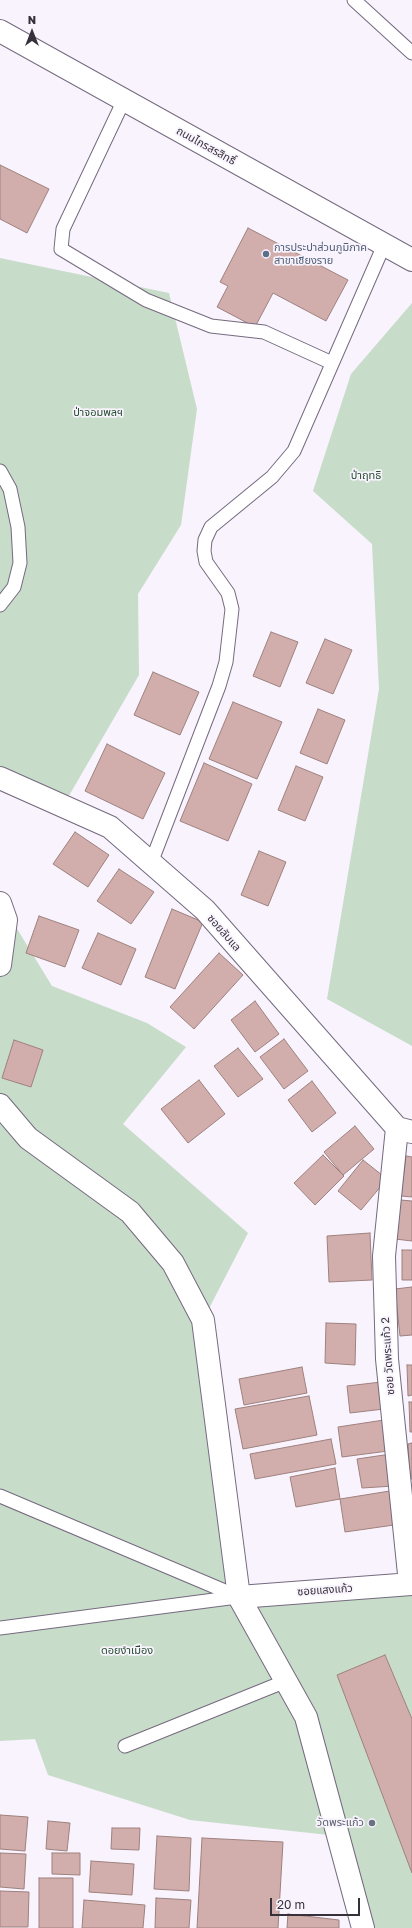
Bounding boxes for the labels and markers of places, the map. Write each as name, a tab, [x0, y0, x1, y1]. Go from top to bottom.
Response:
place label: การประปาส่วนภูมิภาค สาขาเชียงราย	[274, 241, 367, 267]
marker: การประปาส่วนภูมิภาค สาขาเชียงราย	[261, 249, 271, 259]
place label: วัดพระแก้ว	[317, 1816, 364, 1830]
marker: วัดพระแก้ว	[367, 1818, 377, 1828]

